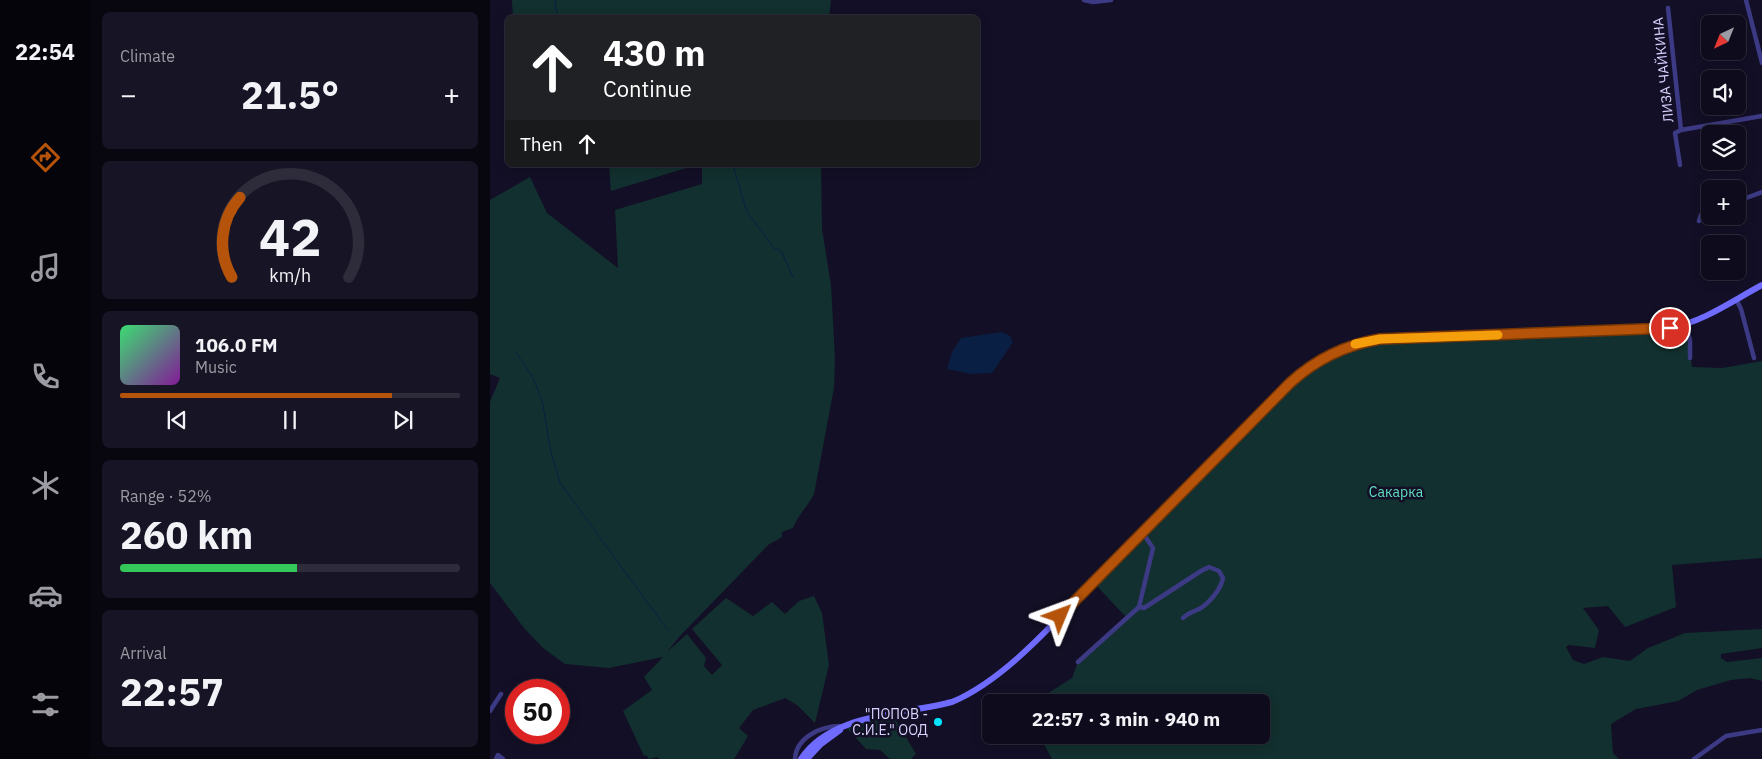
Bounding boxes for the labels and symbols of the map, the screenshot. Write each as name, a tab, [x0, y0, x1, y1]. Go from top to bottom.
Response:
north arrow	[1701, 15, 1746, 60]
street label: ЛИЗА ЧАЙКИНА	[1648, 16, 1677, 124]
pin	[1649, 307, 1691, 349]
park label: Сакарка	[1369, 483, 1424, 501]
position arrow	[1033, 589, 1085, 641]
speed limit sign: 50	[505, 679, 570, 744]
place label: "ПОПОВ - С.И.Е." ООД	[852, 705, 928, 739]
marker: "ПОПОВ - С.И.Е." ООД	[932, 716, 944, 728]

